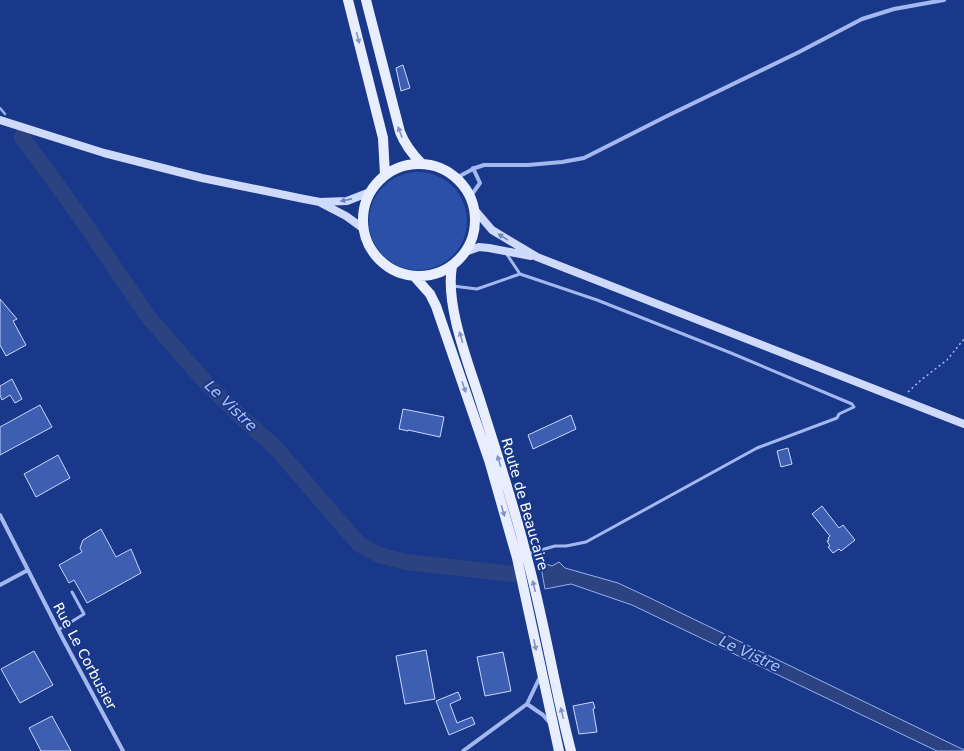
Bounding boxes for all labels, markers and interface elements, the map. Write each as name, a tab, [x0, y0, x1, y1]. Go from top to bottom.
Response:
one-way arrow	[355, 32, 361, 44]
one-way arrow	[397, 126, 403, 138]
one-way arrow	[340, 198, 352, 204]
one-way arrow	[498, 233, 508, 241]
one-way arrow	[458, 330, 464, 342]
water label: Le Vistre	[201, 377, 261, 435]
one-way arrow	[461, 381, 467, 393]
street label: Route de Beaucaire	[498, 436, 552, 572]
one-way arrow	[496, 455, 502, 467]
one-way arrow	[501, 505, 507, 517]
one-way arrow	[531, 580, 537, 592]
street label: Rue Le Corbusier	[50, 600, 120, 713]
water label: Le Vistre	[716, 632, 784, 676]
one-way arrow	[533, 639, 539, 652]
one-way arrow	[559, 707, 565, 719]

